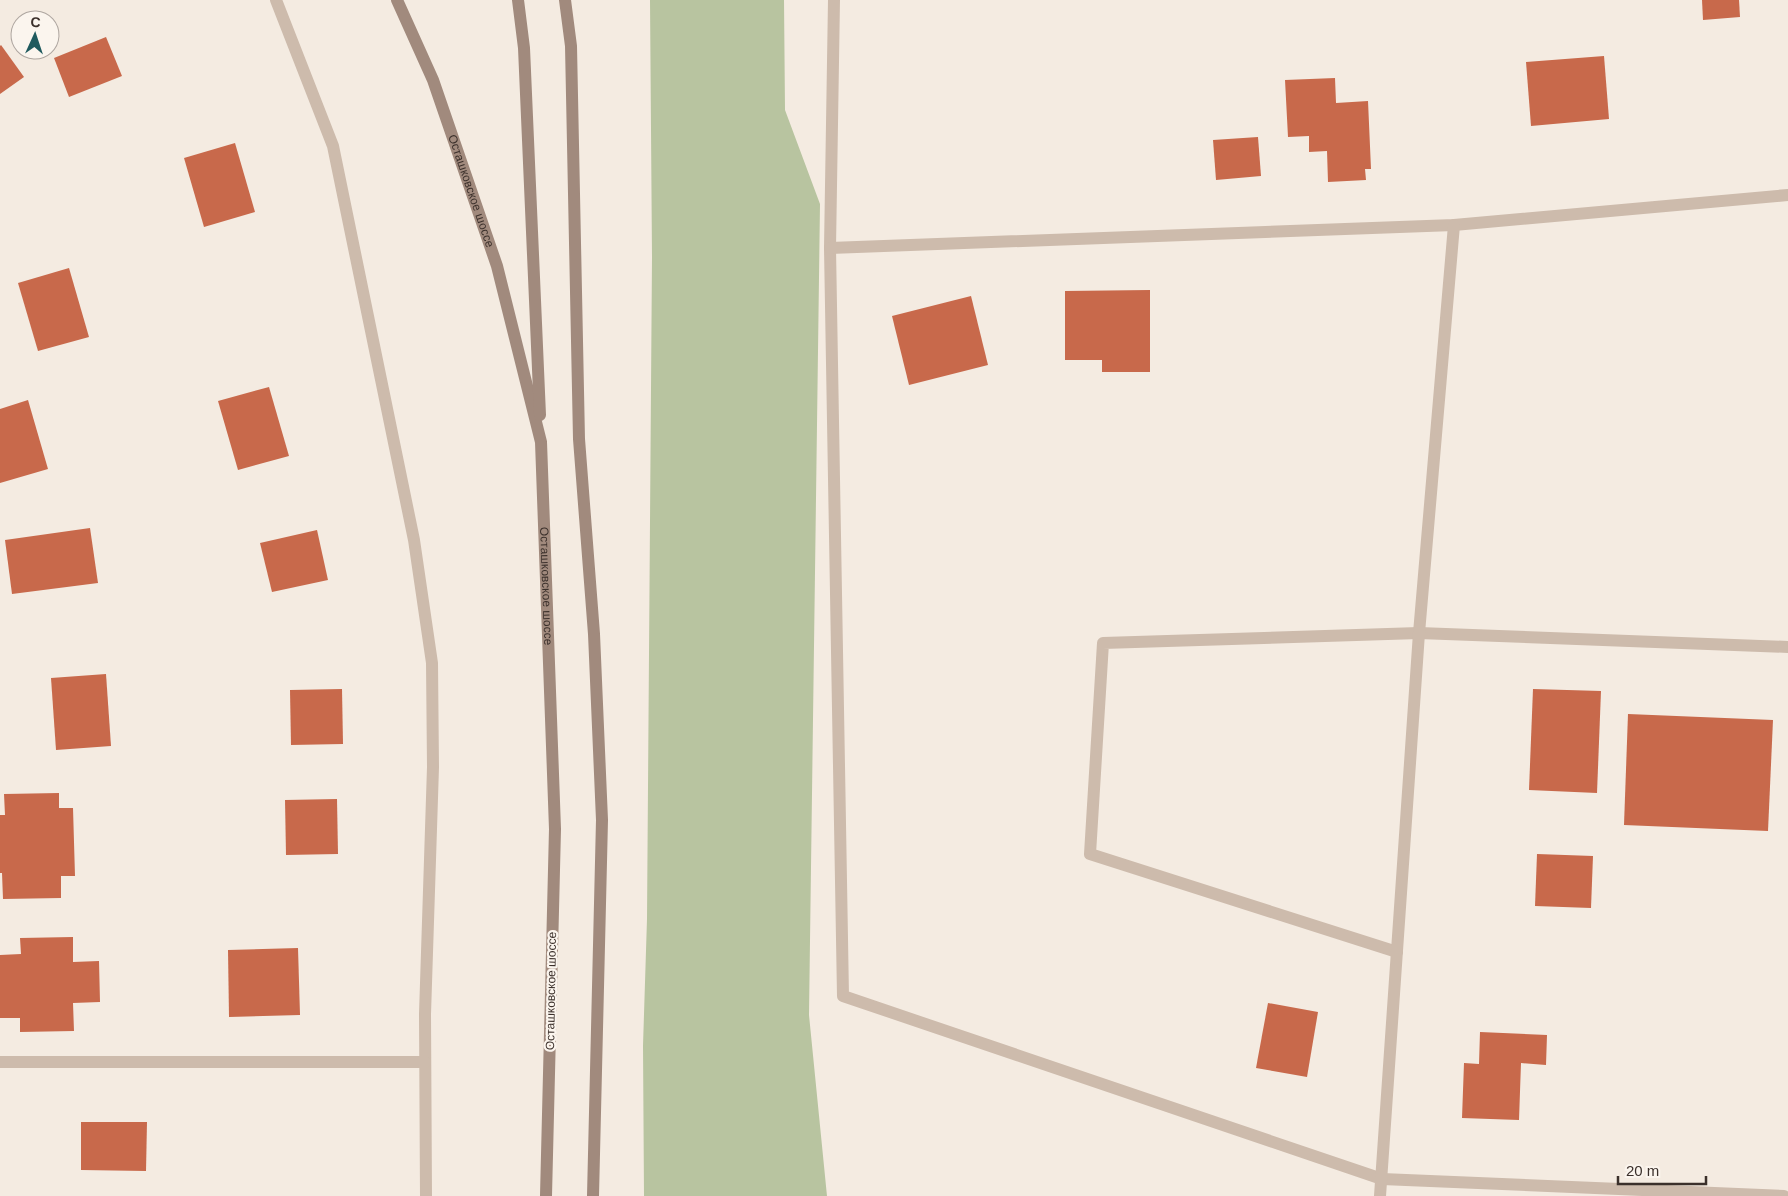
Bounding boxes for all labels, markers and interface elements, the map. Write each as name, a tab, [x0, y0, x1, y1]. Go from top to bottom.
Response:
north arrow	[10, 10, 60, 60]
text: С	[30, 14, 41, 30]
street label: Осташковское шоссе	[445, 133, 497, 249]
street label: Осташковское шоссе	[537, 527, 555, 646]
street label: Осташковское шоссе	[543, 931, 559, 1050]
scale bar	[1618, 1154, 1706, 1186]
text: 20 m	[1626, 1162, 1659, 1179]

